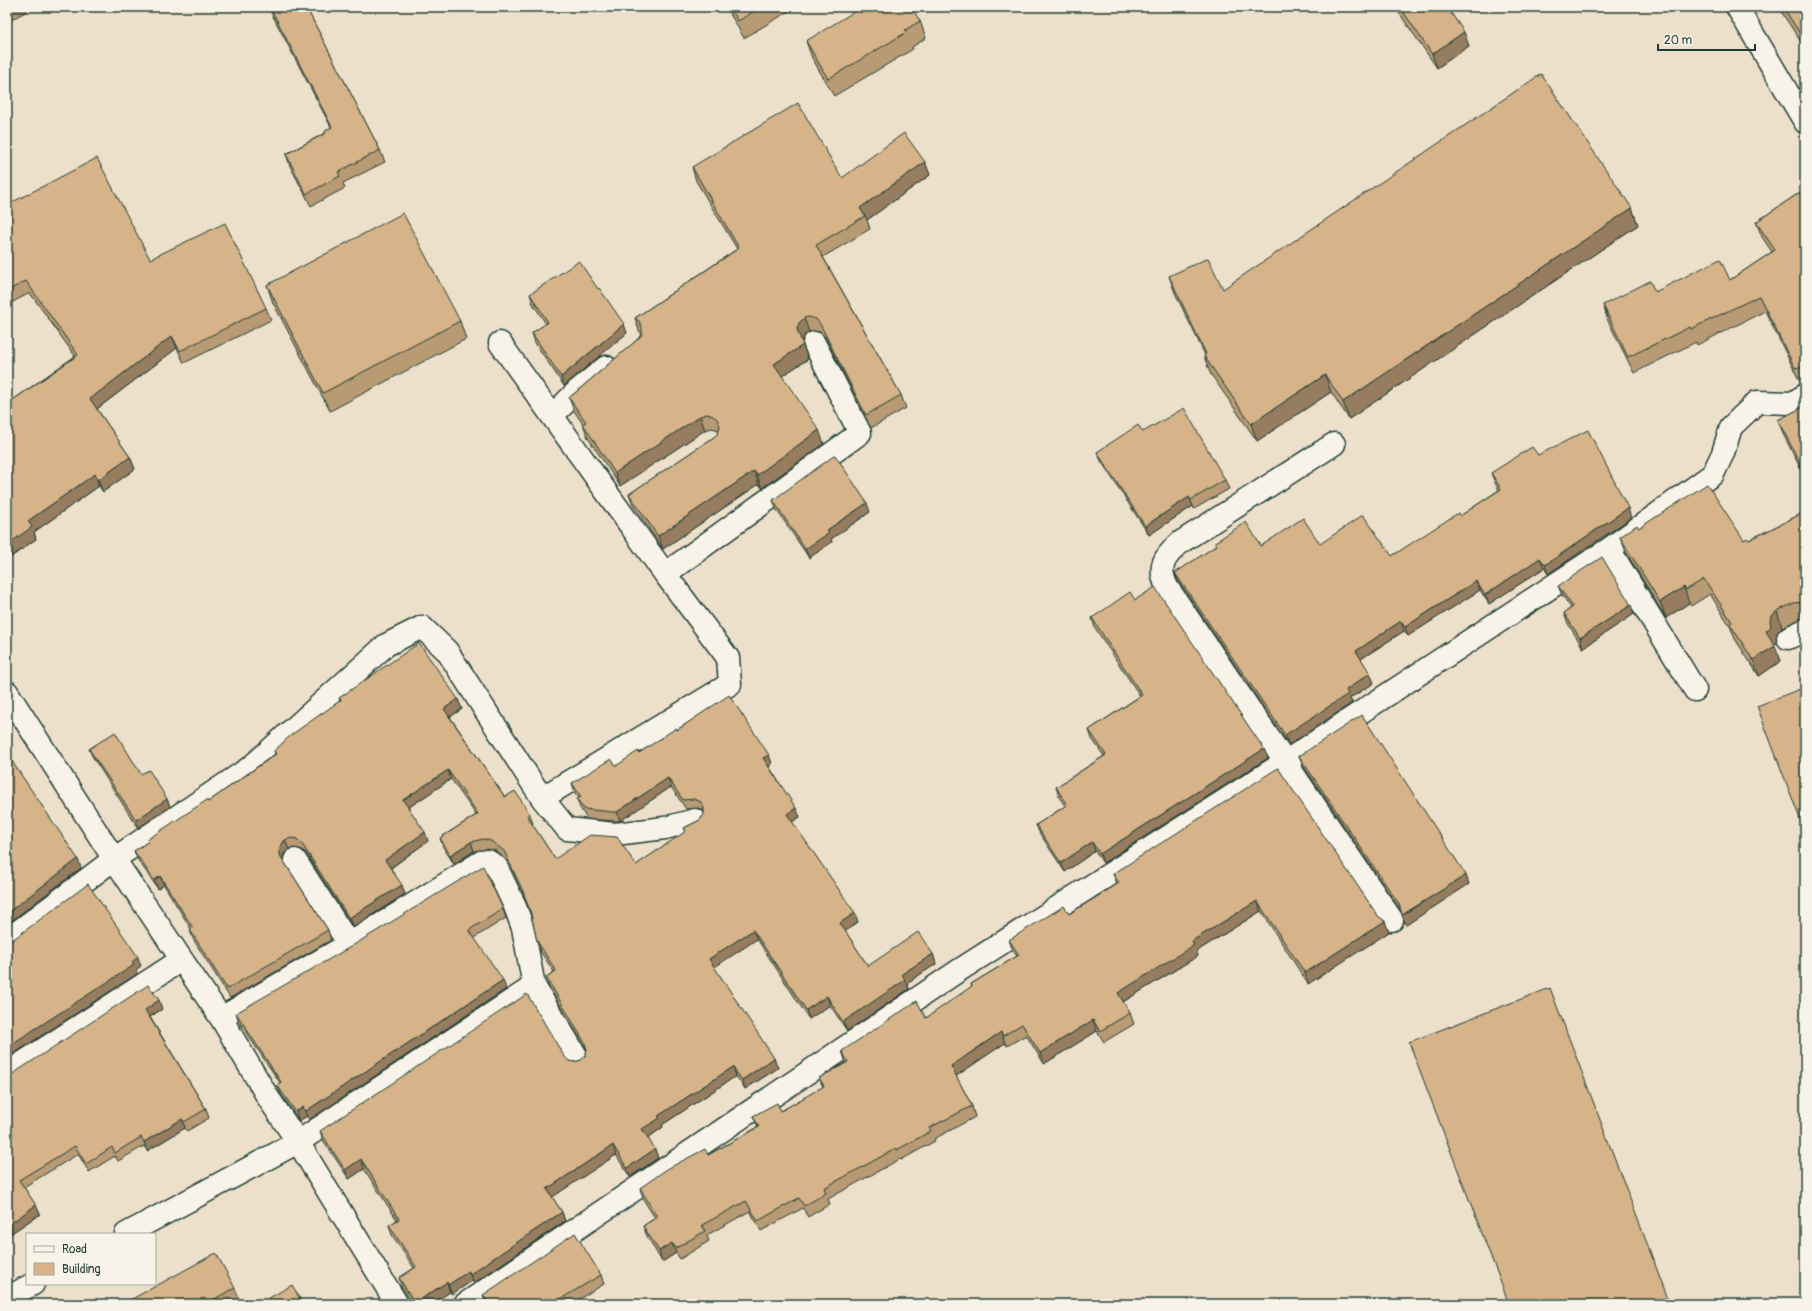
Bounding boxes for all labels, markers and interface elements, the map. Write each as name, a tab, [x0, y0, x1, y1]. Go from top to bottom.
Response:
scale bar	[1658, 26, 1755, 52]
text: 20 m	[1664, 33, 1693, 48]
legend	[26, 1233, 156, 1285]
text: Road	[62, 1242, 87, 1257]
text: Building	[62, 1262, 101, 1277]

